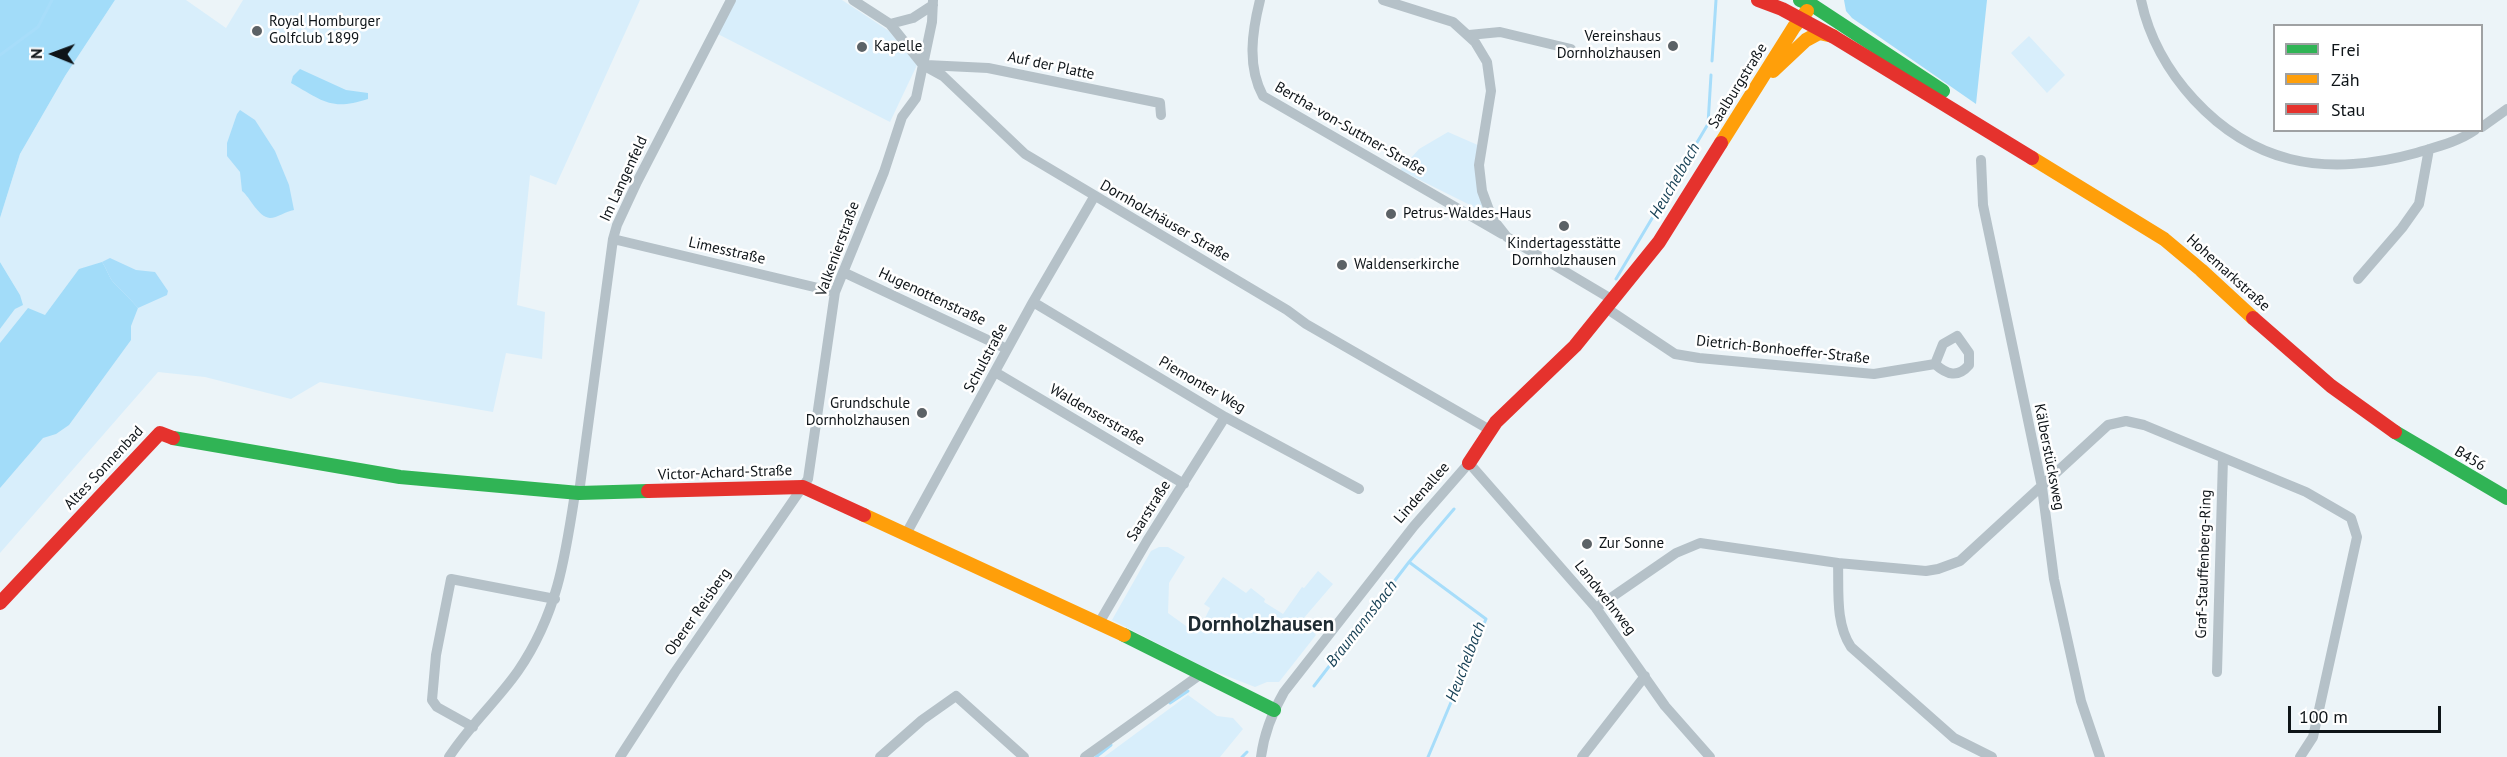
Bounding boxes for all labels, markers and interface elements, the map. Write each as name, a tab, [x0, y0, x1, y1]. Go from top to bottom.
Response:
place label: Royal Homburger Golfclub 1899	[269, 13, 380, 48]
north arrow	[24, 24, 84, 84]
marker: Royal Homburger Golfclub 1899	[250, 24, 264, 38]
legend	[2273, 24, 2483, 132]
place label: Vereinshaus Dornholzhausen	[1557, 28, 1661, 63]
place label: Kapelle	[874, 38, 922, 56]
text: Frei	[2331, 38, 2360, 61]
marker: Vereinshaus Dornholzhausen	[1666, 39, 1680, 53]
marker: Kapelle	[855, 40, 869, 54]
street label: Saalburgstraße	[1705, 40, 1771, 132]
text: N	[26, 48, 46, 59]
street label: Auf der Platte	[1006, 48, 1096, 84]
text: Zäh	[2331, 68, 2360, 91]
street label: Bertha-von-Suttner-Straße	[1271, 78, 1429, 180]
text: Stau	[2331, 98, 2365, 121]
street label: Im Langenfeld	[596, 133, 652, 225]
water label: Heuchelbach	[1646, 140, 1704, 222]
street label: Dornholzhäuser Straße	[1097, 176, 1233, 266]
street label: Valkenierstraße	[813, 199, 863, 299]
place label: Petrus-Waldes-Haus	[1403, 205, 1531, 223]
marker: Petrus-Waldes-Haus	[1384, 207, 1398, 221]
marker: Kindertagesstätte Dornholzhausen	[1557, 219, 1571, 233]
street label: Hohemarkstraße	[2182, 231, 2274, 315]
street label: Limesstraße	[687, 233, 767, 269]
place label: Kindertagesstätte Dornholzhausen	[1507, 235, 1621, 270]
place label: Waldenserkirche	[1354, 256, 1459, 274]
marker: Waldenserkirche	[1335, 258, 1349, 272]
street label: Hugenottenstraße	[875, 264, 989, 330]
street label: Schulstraße	[960, 320, 1012, 396]
street label: Dietrich-Bonhoeffer-Straße	[1695, 332, 1871, 368]
street label: Piemonter Weg	[1155, 353, 1249, 417]
street label: Waldenserstraße	[1046, 380, 1148, 450]
place label: Grundschule Dornholzhausen	[806, 395, 910, 430]
street label: Kälberstücksweg	[2030, 402, 2068, 512]
marker: Grundschule Dornholzhausen	[915, 406, 929, 420]
street label: Altes Sonnenbad	[61, 422, 147, 514]
street label: B456	[2451, 443, 2489, 475]
street label: Lindenallee	[1391, 459, 1453, 527]
street label: Victor-Achard-Straße	[658, 462, 792, 484]
street label: Saarstraße	[1123, 477, 1175, 545]
street label: Graf-Stauffenberg-Ring	[2192, 489, 2216, 639]
place label: Zur Sonne	[1599, 535, 1664, 553]
marker: Zur Sonne	[1580, 537, 1594, 551]
street label: Landwehrweg	[1570, 557, 1640, 639]
street label: Oberer Reisberg	[661, 565, 735, 659]
water label: Braumannsbach	[1322, 577, 1402, 671]
district label: Dornholzhausen	[1188, 612, 1334, 638]
water label: Heuchelbach	[1442, 619, 1490, 705]
scale bar	[2291, 694, 2444, 732]
text: 100 m	[2299, 705, 2348, 728]

